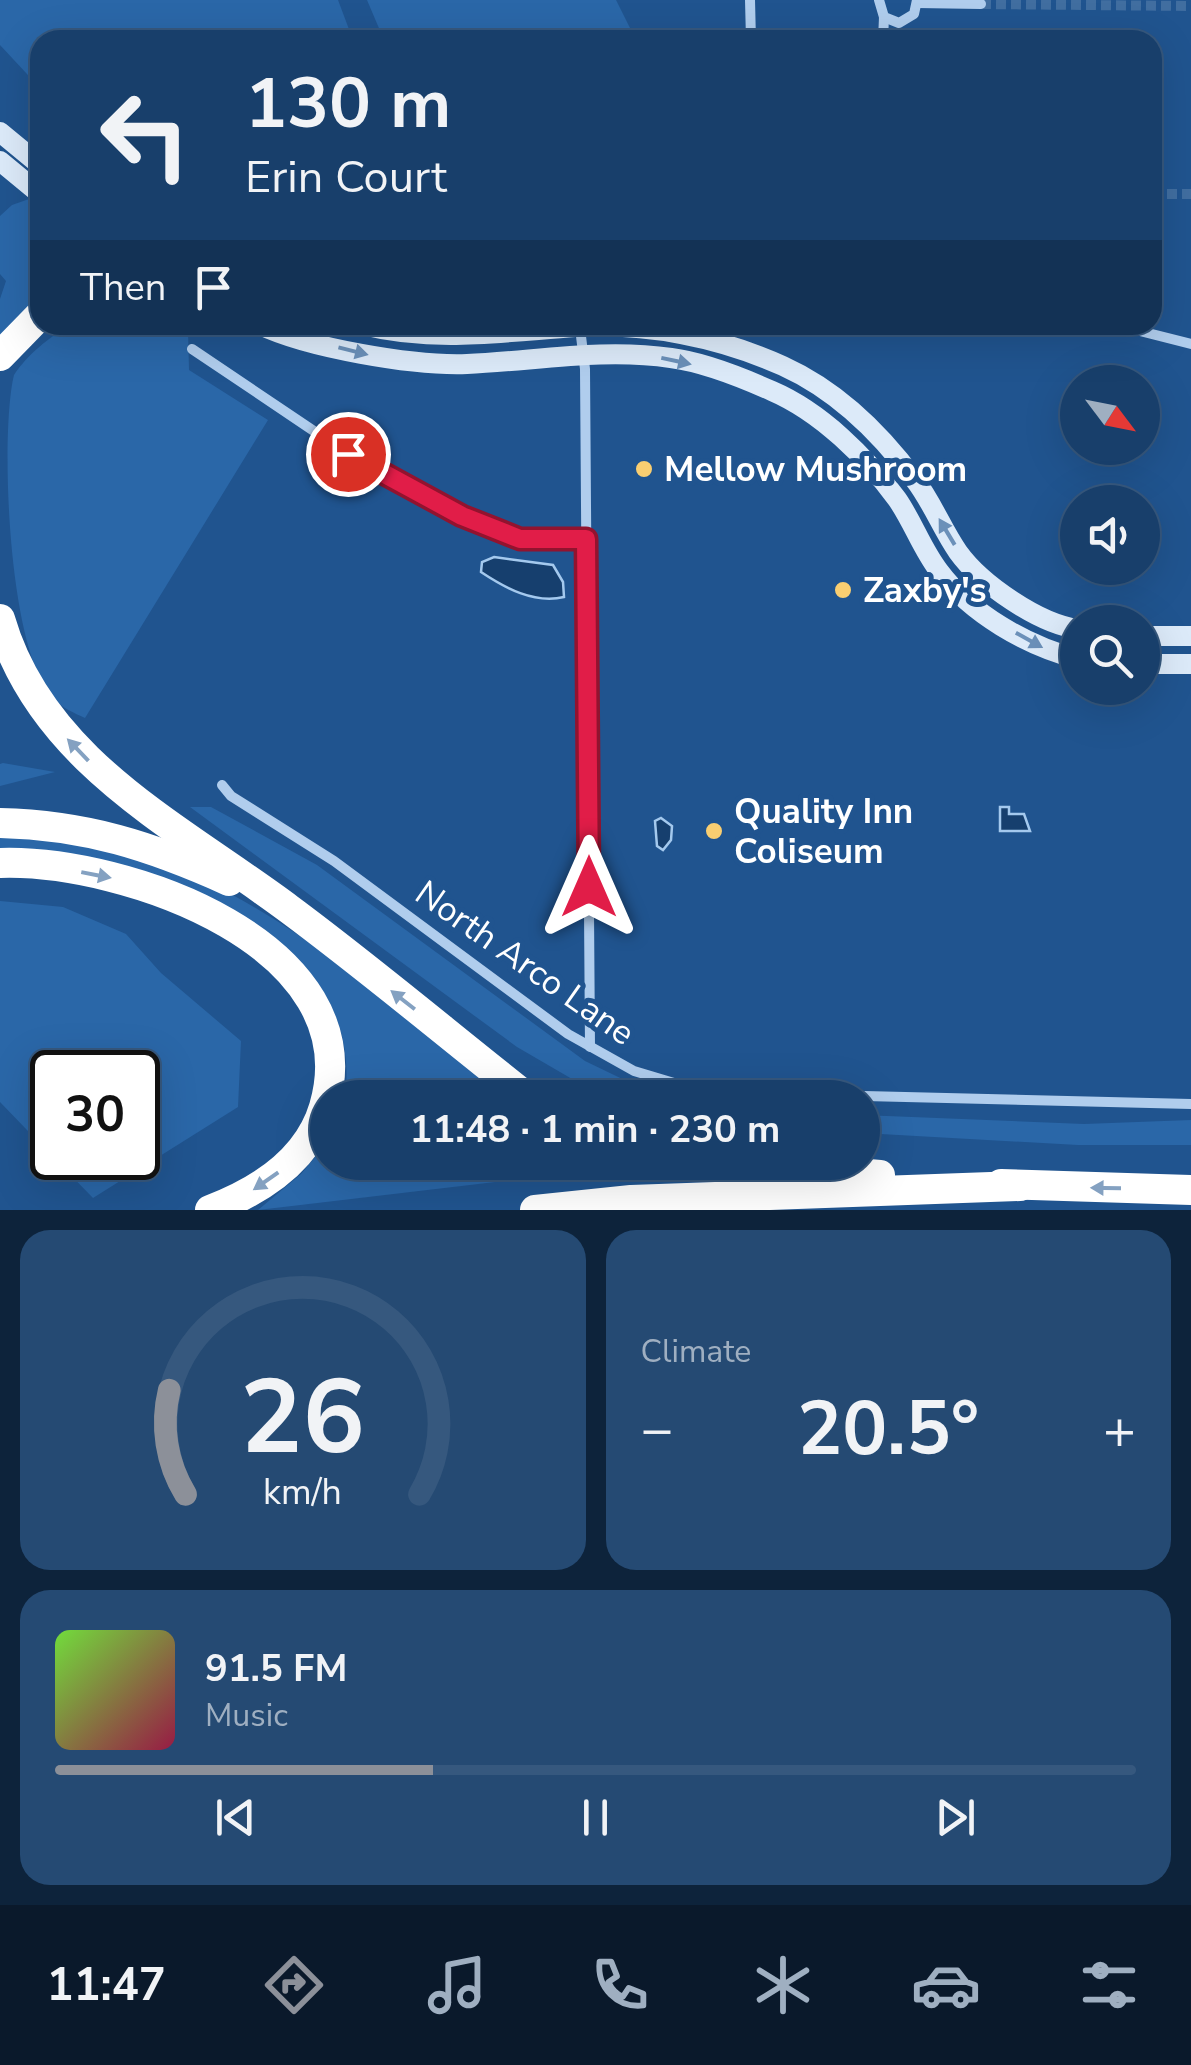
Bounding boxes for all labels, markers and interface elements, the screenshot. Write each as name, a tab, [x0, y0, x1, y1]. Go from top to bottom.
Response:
text: 130 m	[245, 56, 451, 152]
icon: left	[80, 70, 210, 200]
text: Erin Court	[245, 147, 447, 208]
icon: arrive	[186, 260, 241, 315]
text: Then	[80, 262, 166, 313]
one-way arrow	[338, 343, 369, 359]
one-way arrow	[661, 353, 692, 369]
north arrow	[1060, 365, 1160, 465]
map controls	[1060, 365, 1160, 705]
pin	[306, 412, 391, 497]
icon: arrive	[321, 427, 376, 482]
place label: Mellow Mushroom	[664, 446, 967, 493]
marker: Mellow Mushroom	[633, 458, 655, 480]
button: sound	[1060, 485, 1160, 585]
one-way arrow	[939, 518, 956, 546]
place label: Zaxby's	[863, 567, 987, 614]
marker: Zaxby's	[832, 579, 854, 601]
button: search	[1060, 605, 1160, 705]
one-way arrow	[1015, 631, 1043, 649]
one-way arrow	[67, 738, 91, 762]
place label: Quality Inn Coliseum	[734, 788, 913, 875]
marker: Quality Inn Coliseum	[703, 820, 725, 842]
position arrow	[537, 835, 641, 939]
one-way arrow	[81, 868, 112, 884]
street label: North Arco Lane	[406, 870, 644, 1056]
one-way arrow	[391, 990, 416, 1011]
speed limit sign: 30	[30, 1050, 160, 1180]
text: 11:48 · 1 min · 230 m	[410, 1104, 780, 1155]
one-way arrow	[253, 1171, 279, 1190]
one-way arrow	[1089, 1180, 1121, 1196]
text: Climate	[641, 1330, 751, 1373]
text: 26	[240, 1347, 365, 1489]
text: 20.5°	[797, 1378, 979, 1480]
text: −	[641, 1392, 674, 1467]
text: +	[1103, 1392, 1136, 1467]
text: km/h	[263, 1468, 342, 1517]
text: 91.5 FM	[205, 1643, 347, 1694]
text: Music	[205, 1694, 288, 1737]
icon: previous	[208, 1790, 263, 1845]
icon: pause	[568, 1790, 623, 1845]
icon: next	[928, 1790, 983, 1845]
icon: directions	[259, 1950, 329, 2020]
icon: music	[422, 1950, 492, 2020]
icon: phone	[585, 1950, 655, 2020]
icon: climate	[748, 1950, 818, 2020]
icon: car	[911, 1950, 981, 2020]
icon: filters	[1074, 1950, 1144, 2020]
text: 11:47	[47, 1955, 166, 2016]

